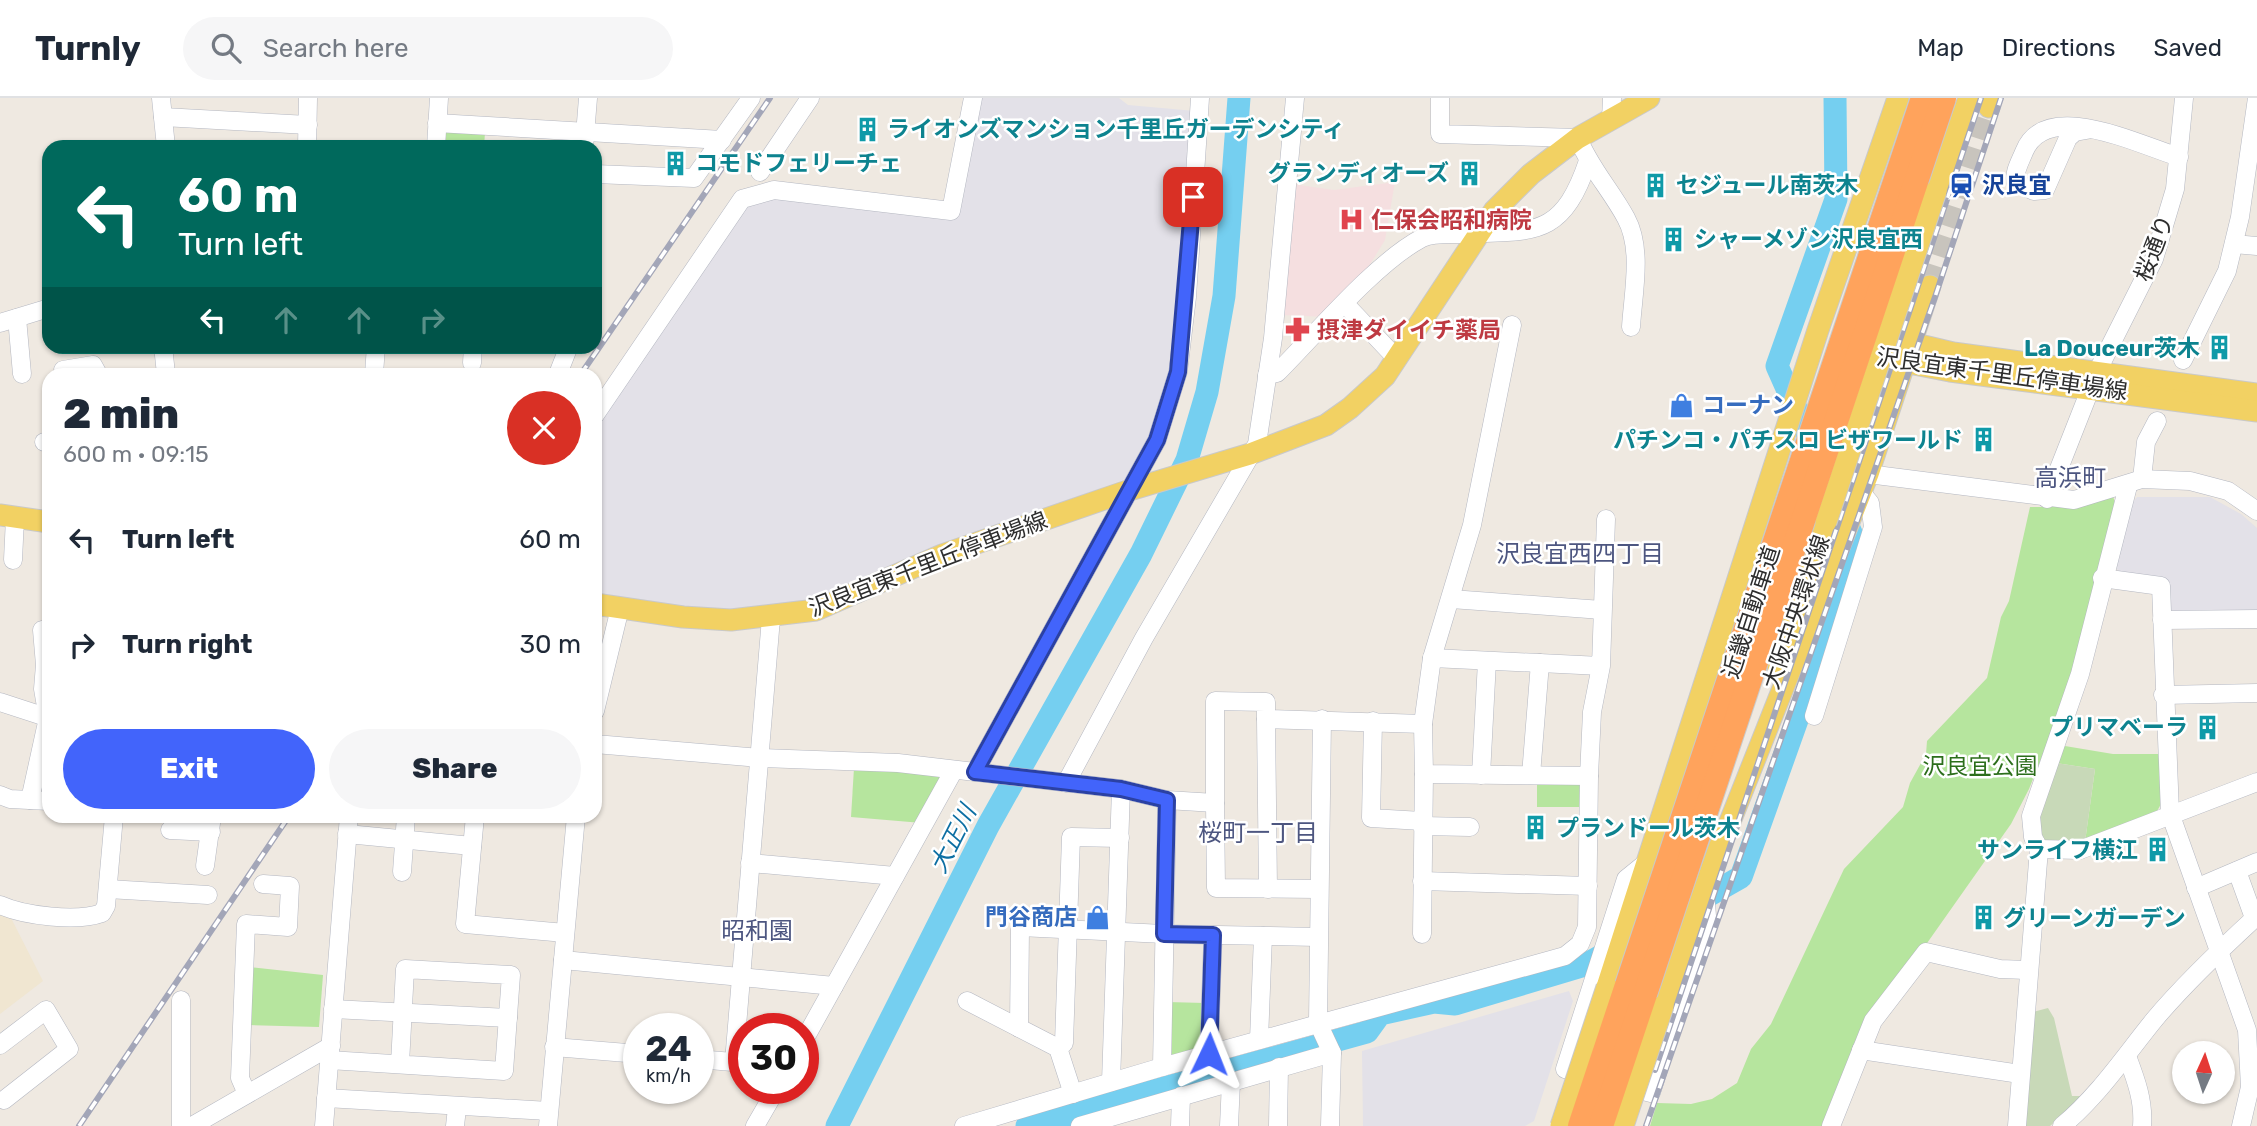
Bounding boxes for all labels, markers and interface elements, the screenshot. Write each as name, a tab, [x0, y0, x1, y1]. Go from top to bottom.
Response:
search box	[183, 17, 673, 80]
text: Turnly	[35, 29, 141, 68]
icon: search	[207, 29, 245, 67]
text: Search here	[263, 33, 409, 64]
text: Map	[1917, 34, 1964, 62]
text: Directions	[2002, 34, 2115, 62]
text: Saved	[2153, 34, 2222, 62]
building icon: ライオンズマンション千里丘ガーデンシティ	[853, 115, 881, 143]
place label: ライオンズマンション千里丘ガーデンシティ	[887, 115, 1345, 143]
building icon: コモドフェリーチェ	[661, 149, 689, 177]
place label: コモドフェリーチェ	[695, 149, 902, 177]
place label: グランディオーズ	[1268, 159, 1449, 187]
building icon: グランディオーズ	[1455, 159, 1483, 187]
text: 60 m	[178, 166, 299, 224]
pin	[1163, 167, 1223, 227]
icon: left	[63, 168, 154, 259]
building icon: セジュール南茨木	[1642, 171, 1670, 199]
place label: セジュール南茨木	[1676, 171, 1858, 199]
station icon: 沢良宜	[1948, 171, 1976, 199]
place label: 沢良宜	[1982, 171, 2051, 199]
icon: arrive	[1174, 178, 1212, 216]
hospital icon: 仁保会昭和病院	[1337, 206, 1365, 234]
place label: 仁保会昭和病院	[1371, 206, 1532, 234]
street label: 桜通り	[2129, 211, 2179, 285]
text: Turn left	[178, 225, 303, 263]
building icon: シャーメゾン沢良宜西	[1660, 225, 1688, 253]
place label: シャーメゾン沢良宜西	[1694, 225, 1923, 253]
icon: left	[194, 301, 232, 339]
icon: ahead	[267, 301, 305, 339]
icon: ahead	[340, 301, 378, 339]
icon: right	[413, 301, 451, 339]
pharmacy icon: 摂津ダイイチ薬局	[1283, 316, 1311, 344]
place label: 摂津ダイイチ薬局	[1317, 316, 1501, 344]
place label: La Douceur茨木	[2024, 334, 2200, 362]
building icon: La Douceur茨木	[2206, 334, 2234, 362]
street label: 沢良宜東千里丘停車場線	[1875, 343, 2129, 405]
text: 2 min	[63, 389, 179, 439]
button: close	[507, 391, 581, 465]
shop icon: コーナン	[1668, 391, 1696, 419]
place label: コーナン	[1702, 391, 1794, 419]
place label: パチンコ・パチスロ ビザワールド	[1613, 426, 1963, 454]
building icon: パチンコ・パチスロ ビザワールド	[1969, 426, 1997, 454]
text: 600 m · 09:15	[63, 440, 209, 468]
district label: 高浜町	[2034, 464, 2106, 492]
street label: 沢良宜東千里丘停車場線	[805, 506, 1051, 622]
icon: left	[63, 521, 101, 559]
text: Turn left	[122, 524, 234, 555]
text: 60 m	[519, 524, 581, 555]
street label: 大阪中央環状線	[1757, 531, 1835, 693]
district label: 沢良宜西四丁目	[1496, 540, 1664, 568]
street label: 近畿自動車道	[1716, 542, 1786, 682]
icon: right	[63, 626, 101, 664]
text: Turn right	[122, 629, 252, 660]
text: 30 m	[519, 629, 581, 660]
place label: プリマベーラ	[2050, 713, 2188, 741]
building icon: プリマベーラ	[2194, 713, 2222, 741]
button: Exit	[63, 729, 315, 809]
button: Share	[329, 729, 581, 809]
park label: 沢良宜公園	[1923, 752, 2038, 780]
water label: 大正川	[924, 798, 983, 877]
building icon: プランドール茨木	[1522, 814, 1550, 842]
place label: プランドール茨木	[1556, 814, 1740, 842]
district label: 桜町一丁目	[1198, 819, 1318, 847]
place label: サンライフ横江	[1977, 836, 2138, 864]
building icon: サンライフ横江	[2144, 836, 2172, 864]
place label: 門谷商店	[985, 903, 1077, 931]
shop icon: 門谷商店	[1083, 903, 1111, 931]
building icon: グリーンガーデン	[1969, 904, 1997, 932]
place label: グリーンガーデン	[2003, 904, 2186, 932]
district label: 昭和園	[721, 917, 793, 945]
speed limit sign: 30	[728, 1013, 819, 1104]
position arrow	[1172, 1017, 1246, 1091]
text: 24	[645, 1028, 692, 1070]
north arrow	[2172, 1041, 2235, 1104]
map controls	[2172, 1041, 2235, 1104]
text: km/h	[646, 1065, 691, 1087]

